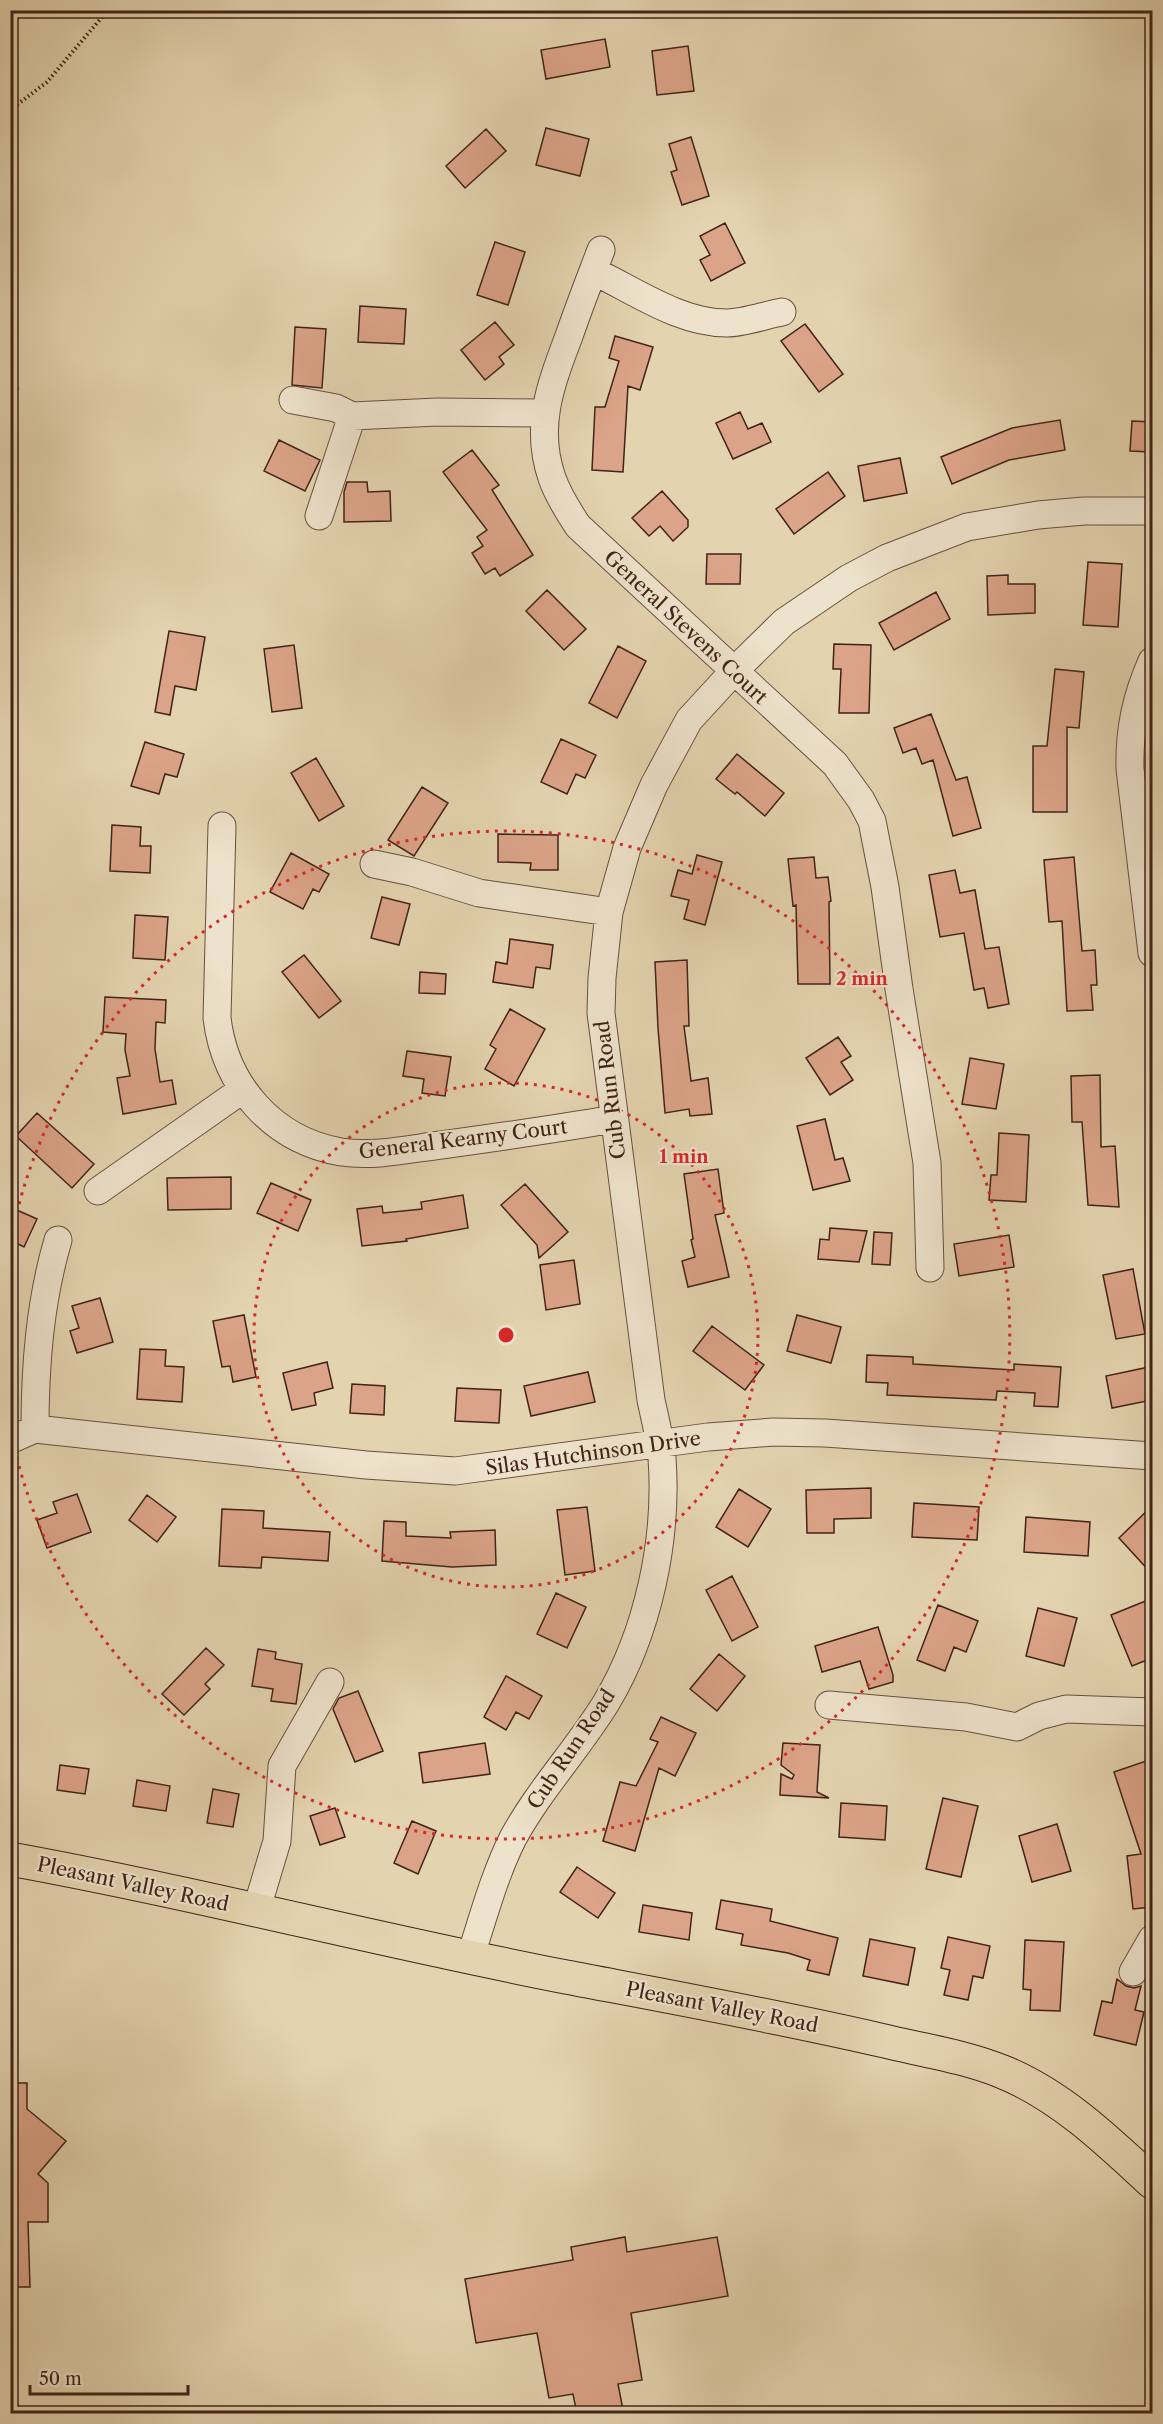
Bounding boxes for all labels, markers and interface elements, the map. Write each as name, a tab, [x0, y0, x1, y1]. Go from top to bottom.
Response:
street label: General Stevens Court	[599, 545, 773, 709]
text: 2 min	[836, 968, 889, 990]
street label: Cub Run Road	[590, 1019, 630, 1161]
street label: General Kearny Court	[357, 1114, 569, 1164]
text: 1 min	[659, 1146, 709, 1168]
centre of rings	[496, 1325, 516, 1345]
street label: Silas Hutchinson Drive	[484, 1426, 702, 1480]
street label: Cub Run Road	[522, 1685, 620, 1813]
street label: Pleasant Valley Road	[35, 1852, 231, 1916]
street label: Pleasant Valley Road	[624, 1977, 820, 2037]
scale bar	[30, 2358, 188, 2396]
text: 50 m	[39, 2368, 82, 2390]

